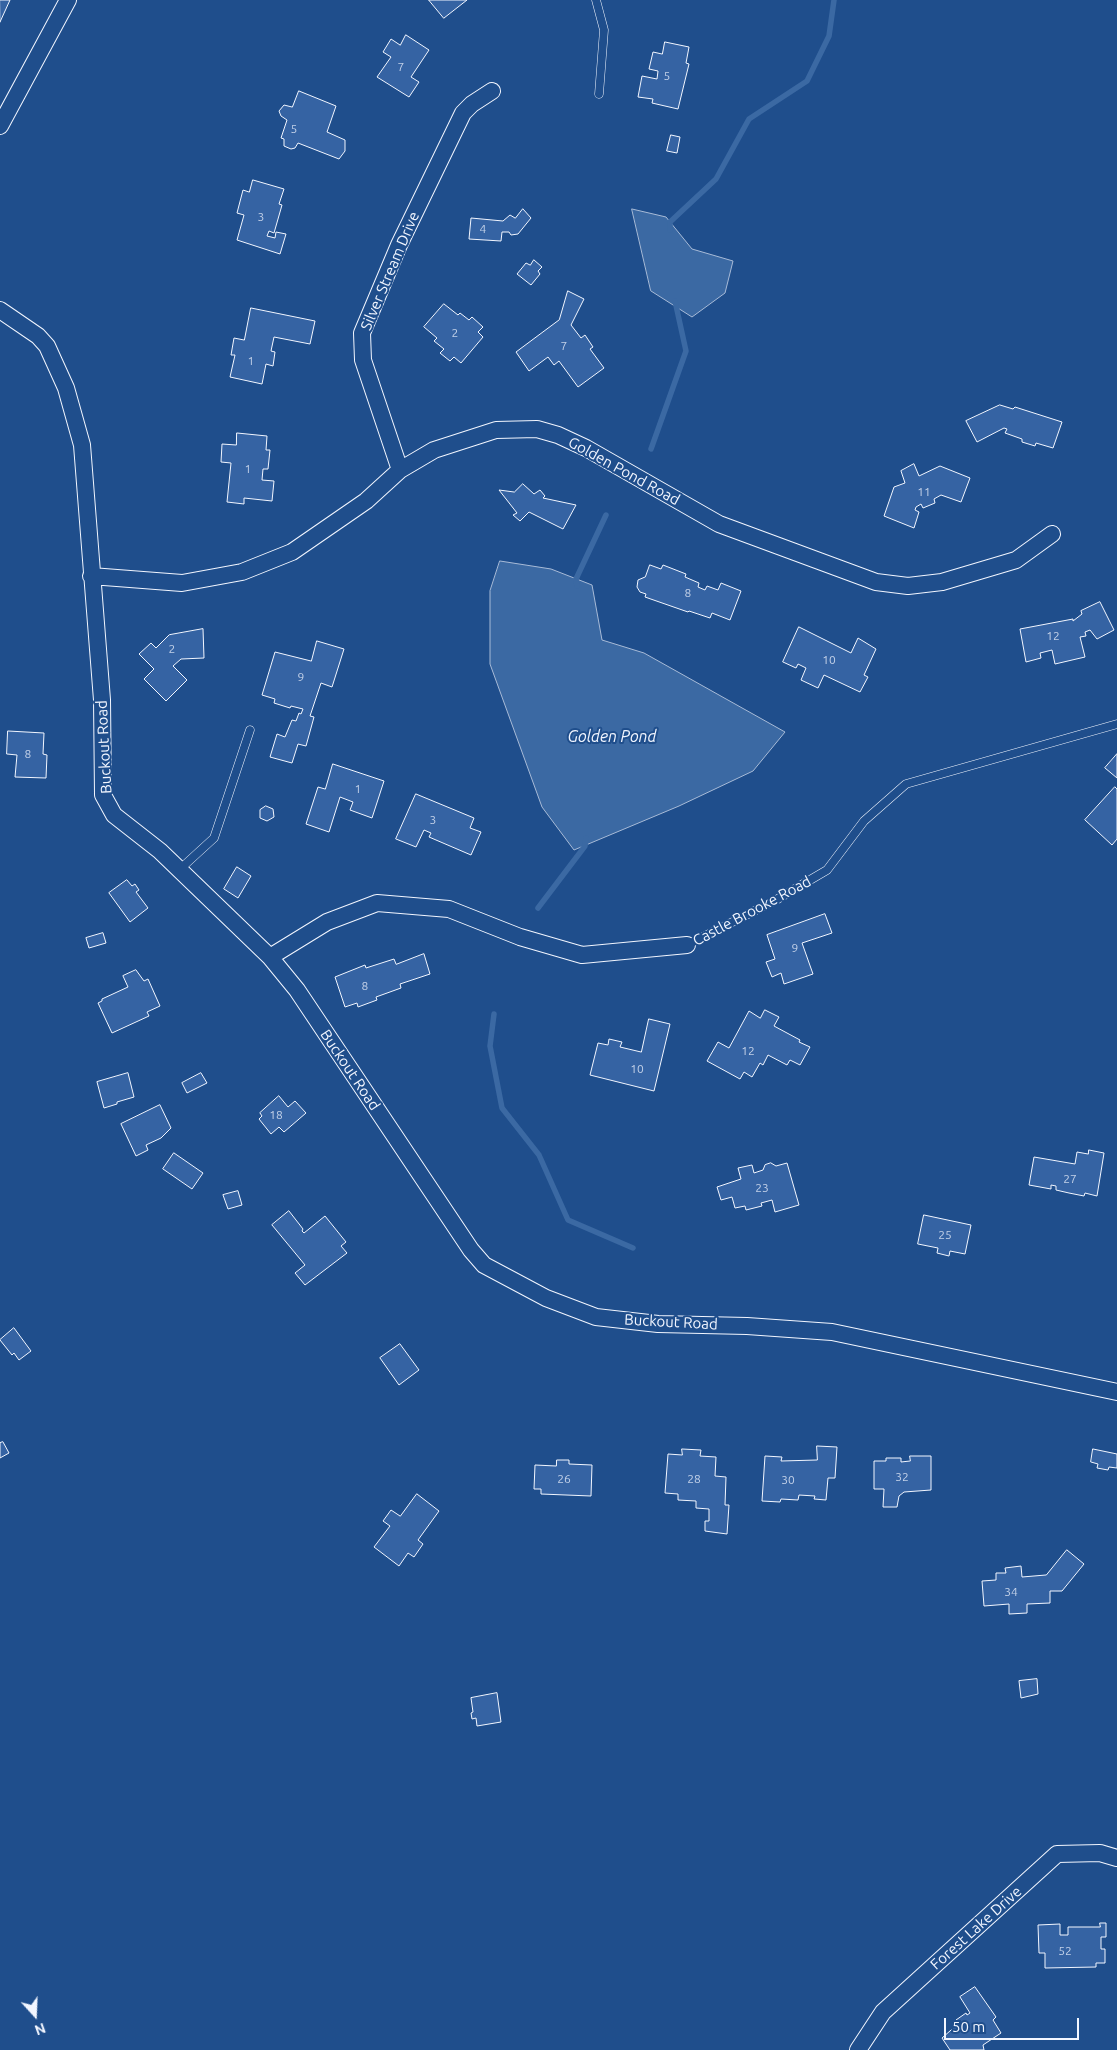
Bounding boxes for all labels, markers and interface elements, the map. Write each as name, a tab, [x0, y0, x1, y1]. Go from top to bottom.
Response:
house number: 7	[398, 60, 404, 74]
house number: 5	[664, 69, 670, 83]
house number: 5	[291, 122, 297, 136]
street label: Silver Stream Drive	[357, 209, 423, 333]
house number: 3	[258, 210, 264, 224]
house number: 4	[480, 222, 486, 236]
house number: 2	[452, 326, 458, 340]
house number: 7	[561, 339, 567, 353]
house number: 1	[248, 354, 254, 368]
street label: Golden Pond Road	[565, 433, 683, 509]
house number: 1	[245, 462, 251, 476]
house number: 11	[917, 485, 931, 499]
house number: 8	[685, 586, 691, 600]
house number: 12	[1046, 629, 1060, 643]
house number: 2	[169, 642, 175, 656]
house number: 10	[822, 653, 836, 667]
house number: 9	[298, 670, 304, 684]
street label: Buckout Road	[93, 700, 115, 794]
water label: Golden Pond	[568, 727, 656, 747]
house number: 8	[25, 747, 31, 761]
house number: 1	[355, 782, 361, 796]
house number: 3	[430, 813, 436, 827]
street label: Castle Brooke Road	[690, 872, 814, 950]
house number: 9	[792, 941, 798, 955]
house number: 8	[362, 979, 368, 993]
street label: Buckout Road	[316, 1026, 384, 1114]
house number: 12	[741, 1044, 755, 1058]
house number: 10	[630, 1062, 644, 1076]
house number: 18	[269, 1108, 283, 1122]
house number: 27	[1063, 1172, 1077, 1186]
house number: 23	[755, 1181, 769, 1195]
house number: 25	[938, 1228, 952, 1242]
street label: Buckout Road	[624, 1311, 718, 1333]
house number: 32	[895, 1470, 909, 1484]
house number: 26	[557, 1472, 571, 1486]
house number: 28	[687, 1472, 701, 1486]
house number: 30	[781, 1473, 795, 1487]
house number: 34	[1004, 1585, 1018, 1599]
street label: Forest Lake Drive	[927, 1882, 1025, 1974]
house number: 52	[1058, 1944, 1072, 1958]
north arrow	[10, 1990, 60, 2040]
scale bar	[947, 2008, 1082, 2040]
text: 50 m	[952, 2018, 985, 2035]
text: N	[32, 2020, 48, 2038]

